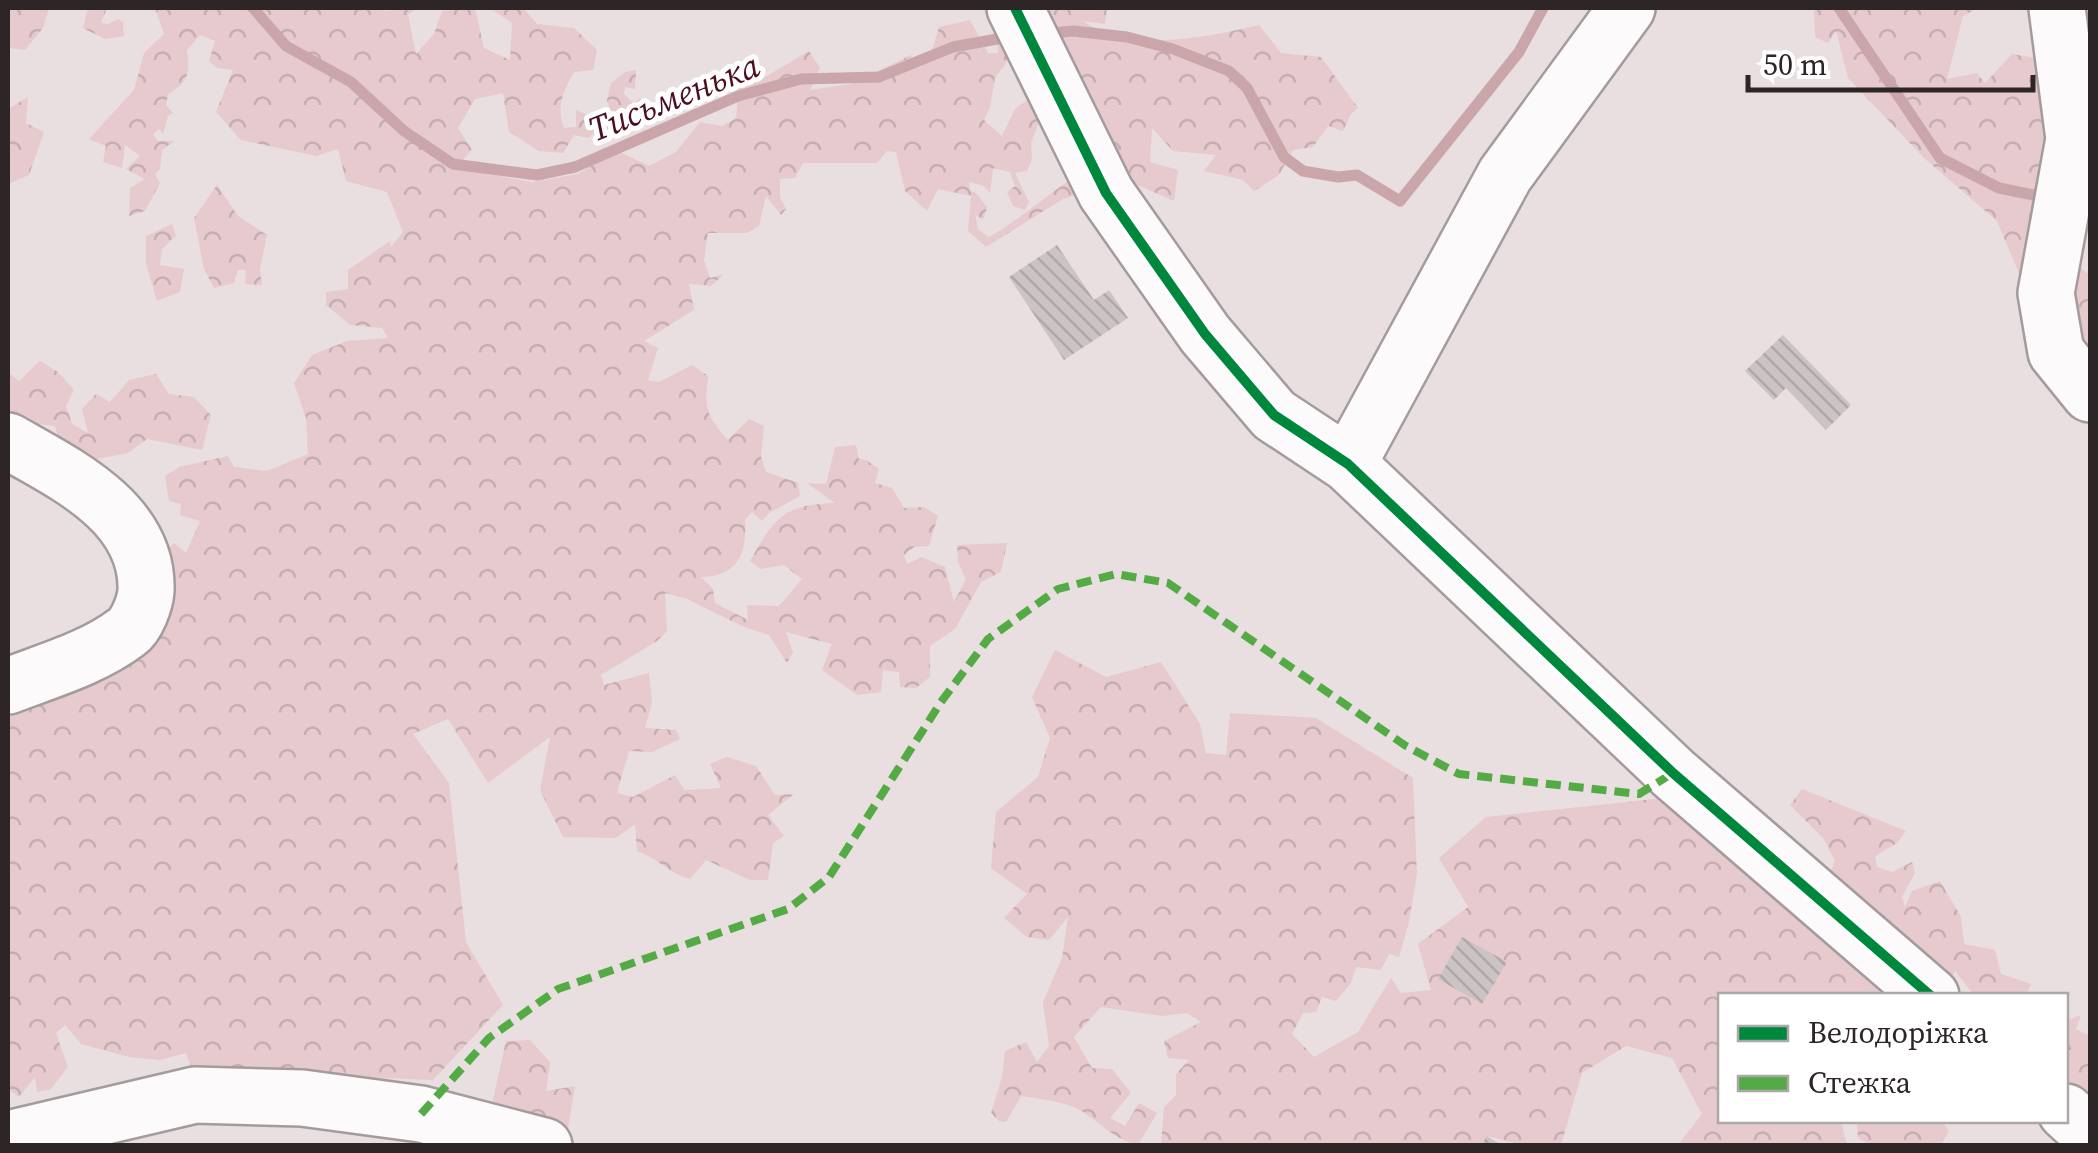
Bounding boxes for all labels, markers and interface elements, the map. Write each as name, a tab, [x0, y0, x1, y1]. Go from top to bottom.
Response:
scale bar	[1748, 30, 2033, 92]
water label: Тисьменька	[581, 41, 767, 153]
text: 50 m	[1763, 44, 1827, 85]
legend	[1718, 993, 2068, 1123]
text: Велодоріжка	[1808, 1012, 1989, 1053]
text: Стежка	[1808, 1062, 1912, 1103]

